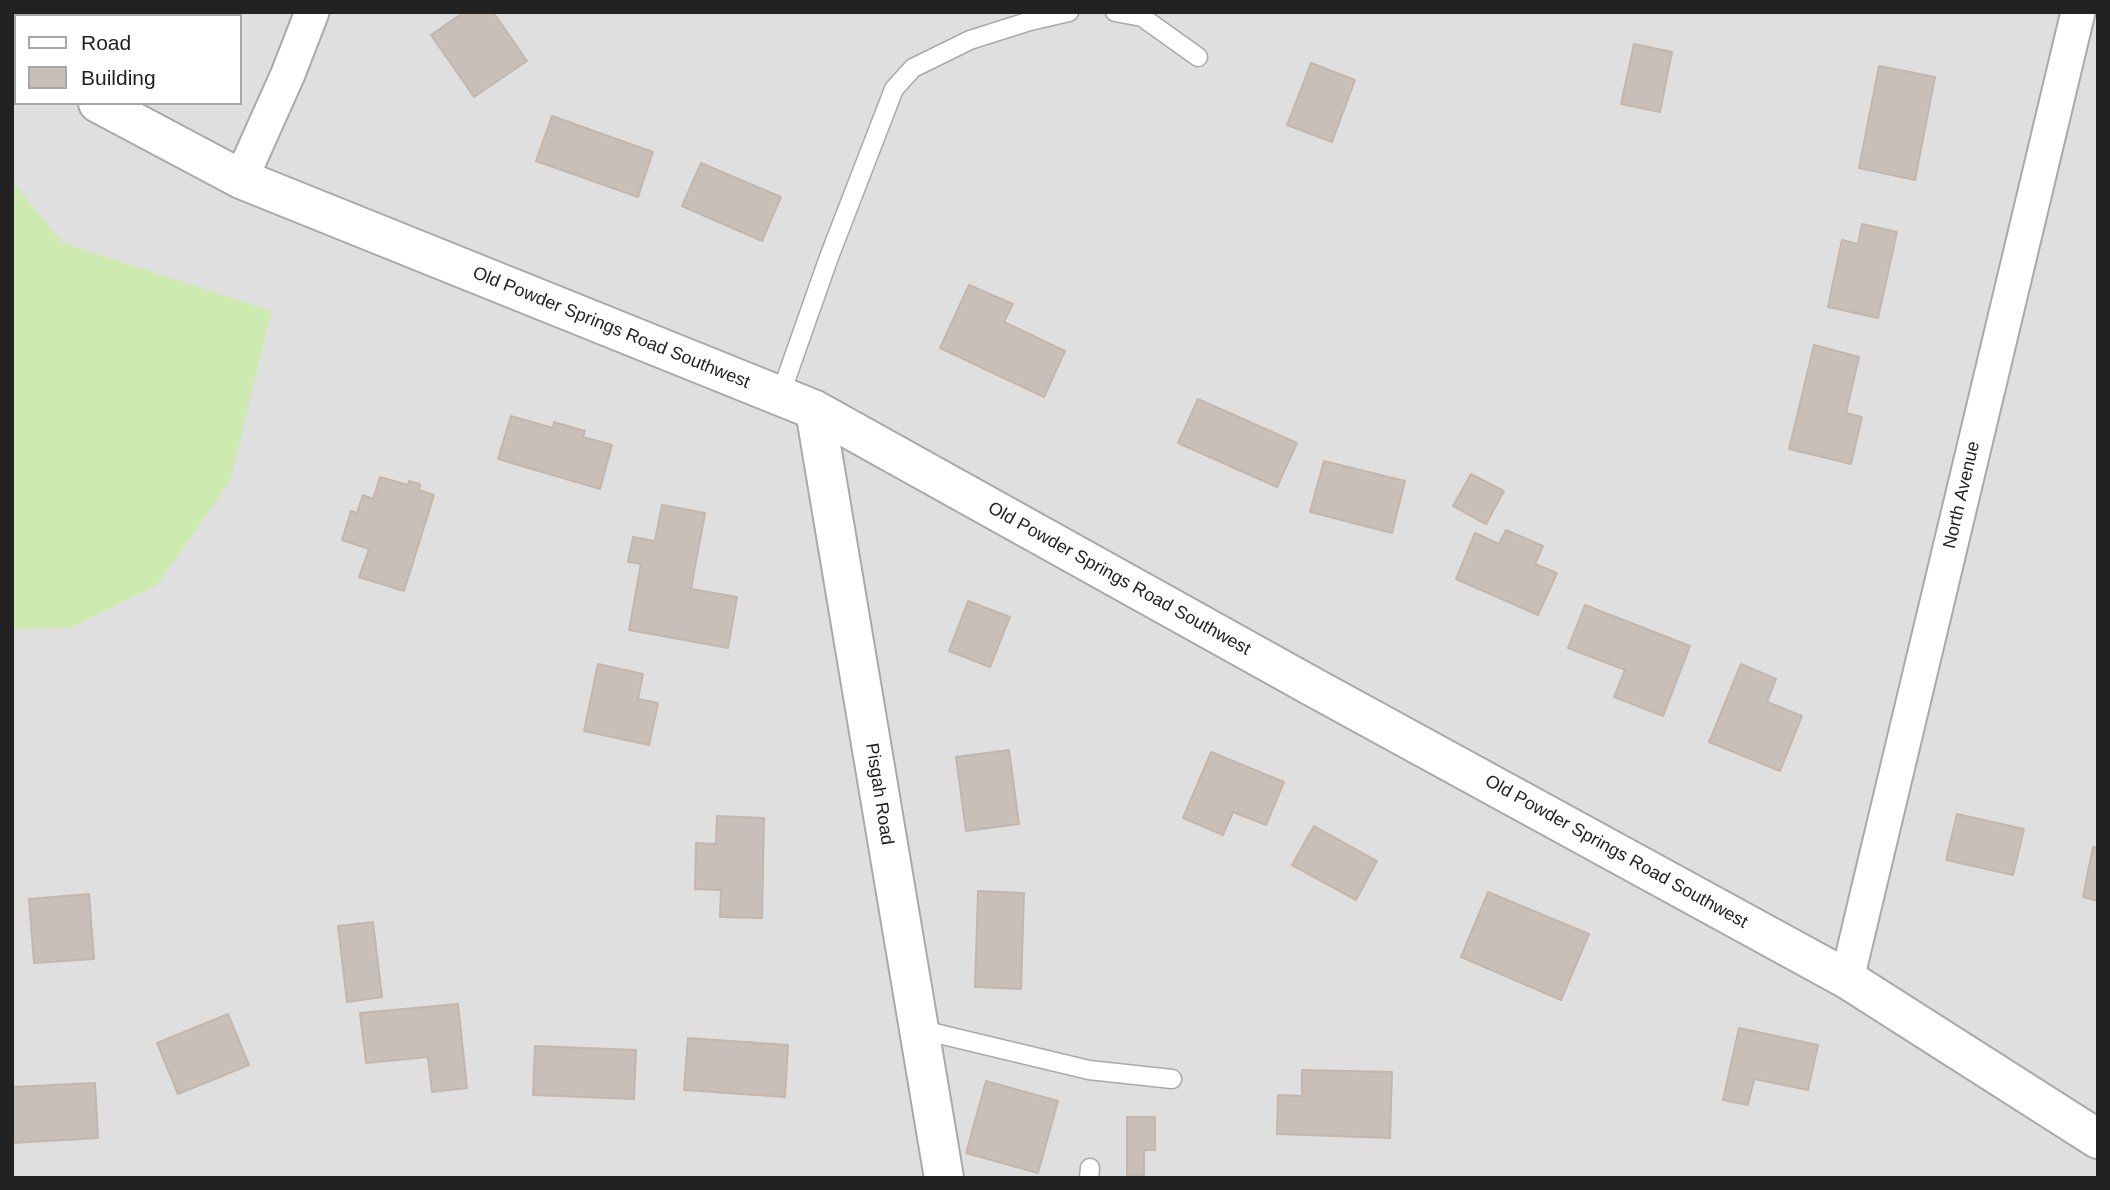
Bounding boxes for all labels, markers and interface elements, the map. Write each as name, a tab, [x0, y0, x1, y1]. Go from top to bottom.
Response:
legend	[14, 14, 242, 105]
text: Road	[81, 31, 131, 54]
text: Building	[81, 66, 156, 89]
street label: Old Powder Springs Road Southwest	[469, 262, 753, 394]
street label: North Avenue	[1939, 439, 1985, 551]
street label: Old Powder Springs Road Southwest	[984, 498, 1254, 660]
street label: Pisgah Road	[860, 741, 898, 847]
street label: Old Powder Springs Road Southwest	[1481, 771, 1751, 933]

